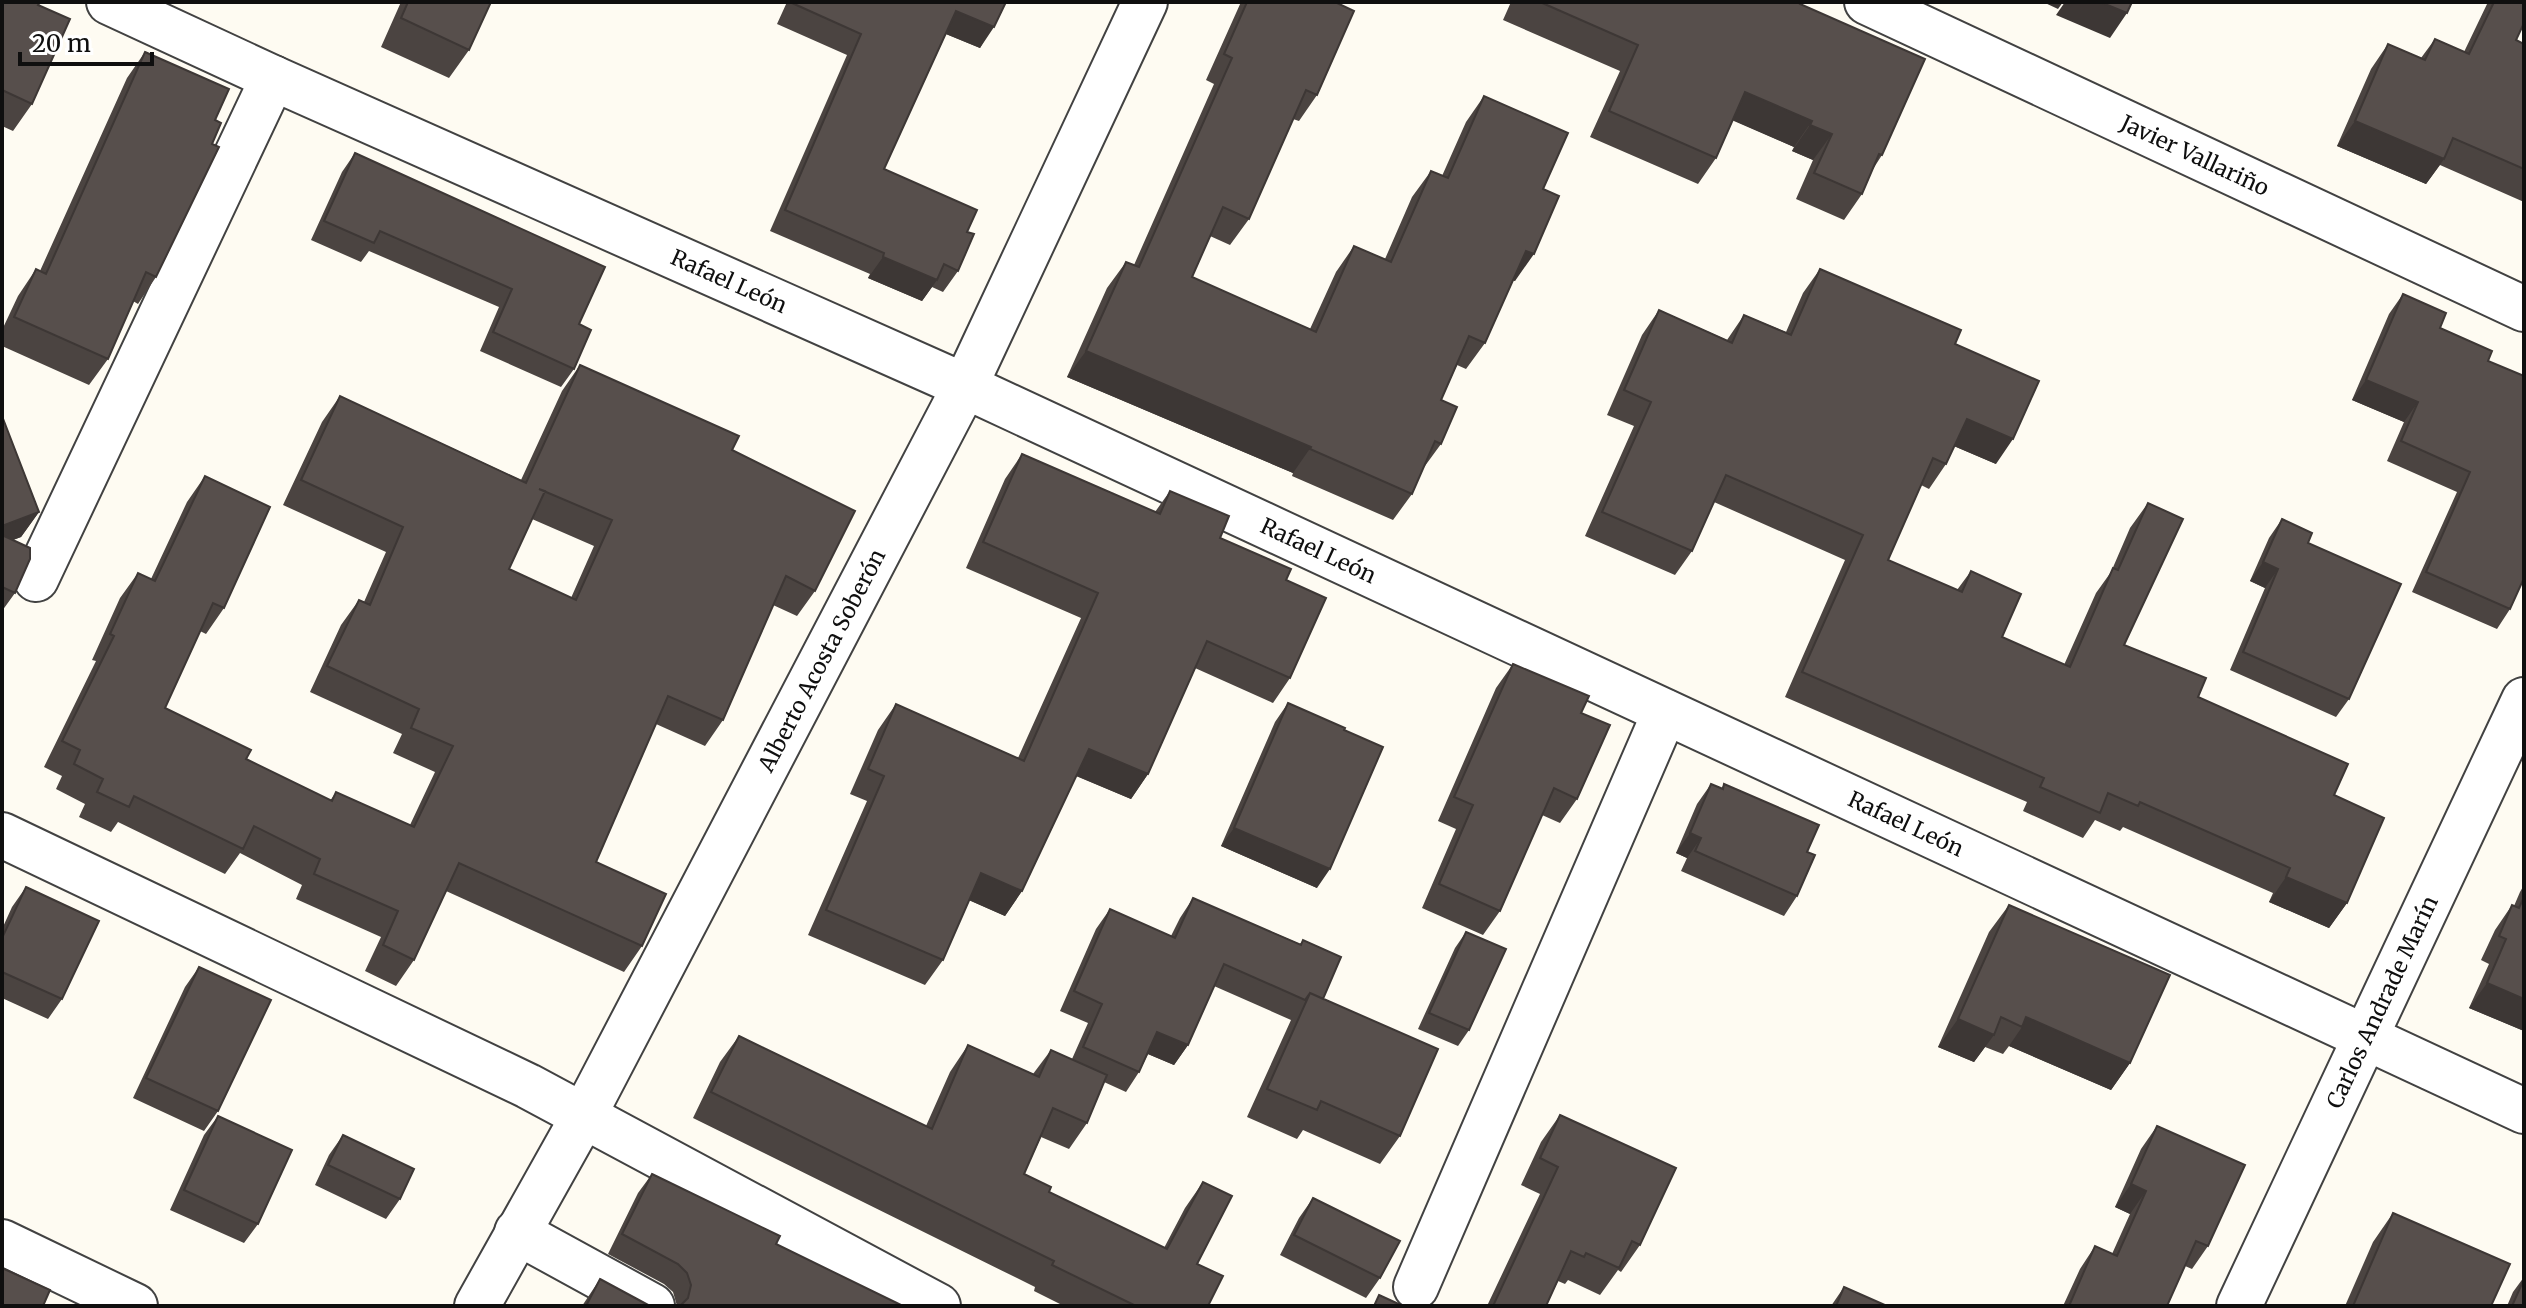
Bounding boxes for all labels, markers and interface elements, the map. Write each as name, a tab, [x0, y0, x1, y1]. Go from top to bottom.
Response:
scale bar	[20, 16, 152, 66]
text: 20 m	[32, 28, 91, 59]
street label: Javier Vallariño	[2115, 108, 2274, 202]
street label: Rafael León	[667, 243, 792, 319]
street label: Rafael León	[1256, 511, 1381, 589]
street label: Alberto Acosta Soberón	[751, 544, 892, 777]
street label: Rafael León	[1844, 785, 1969, 863]
street label: Carlos Andrade Marín	[2320, 891, 2444, 1113]

